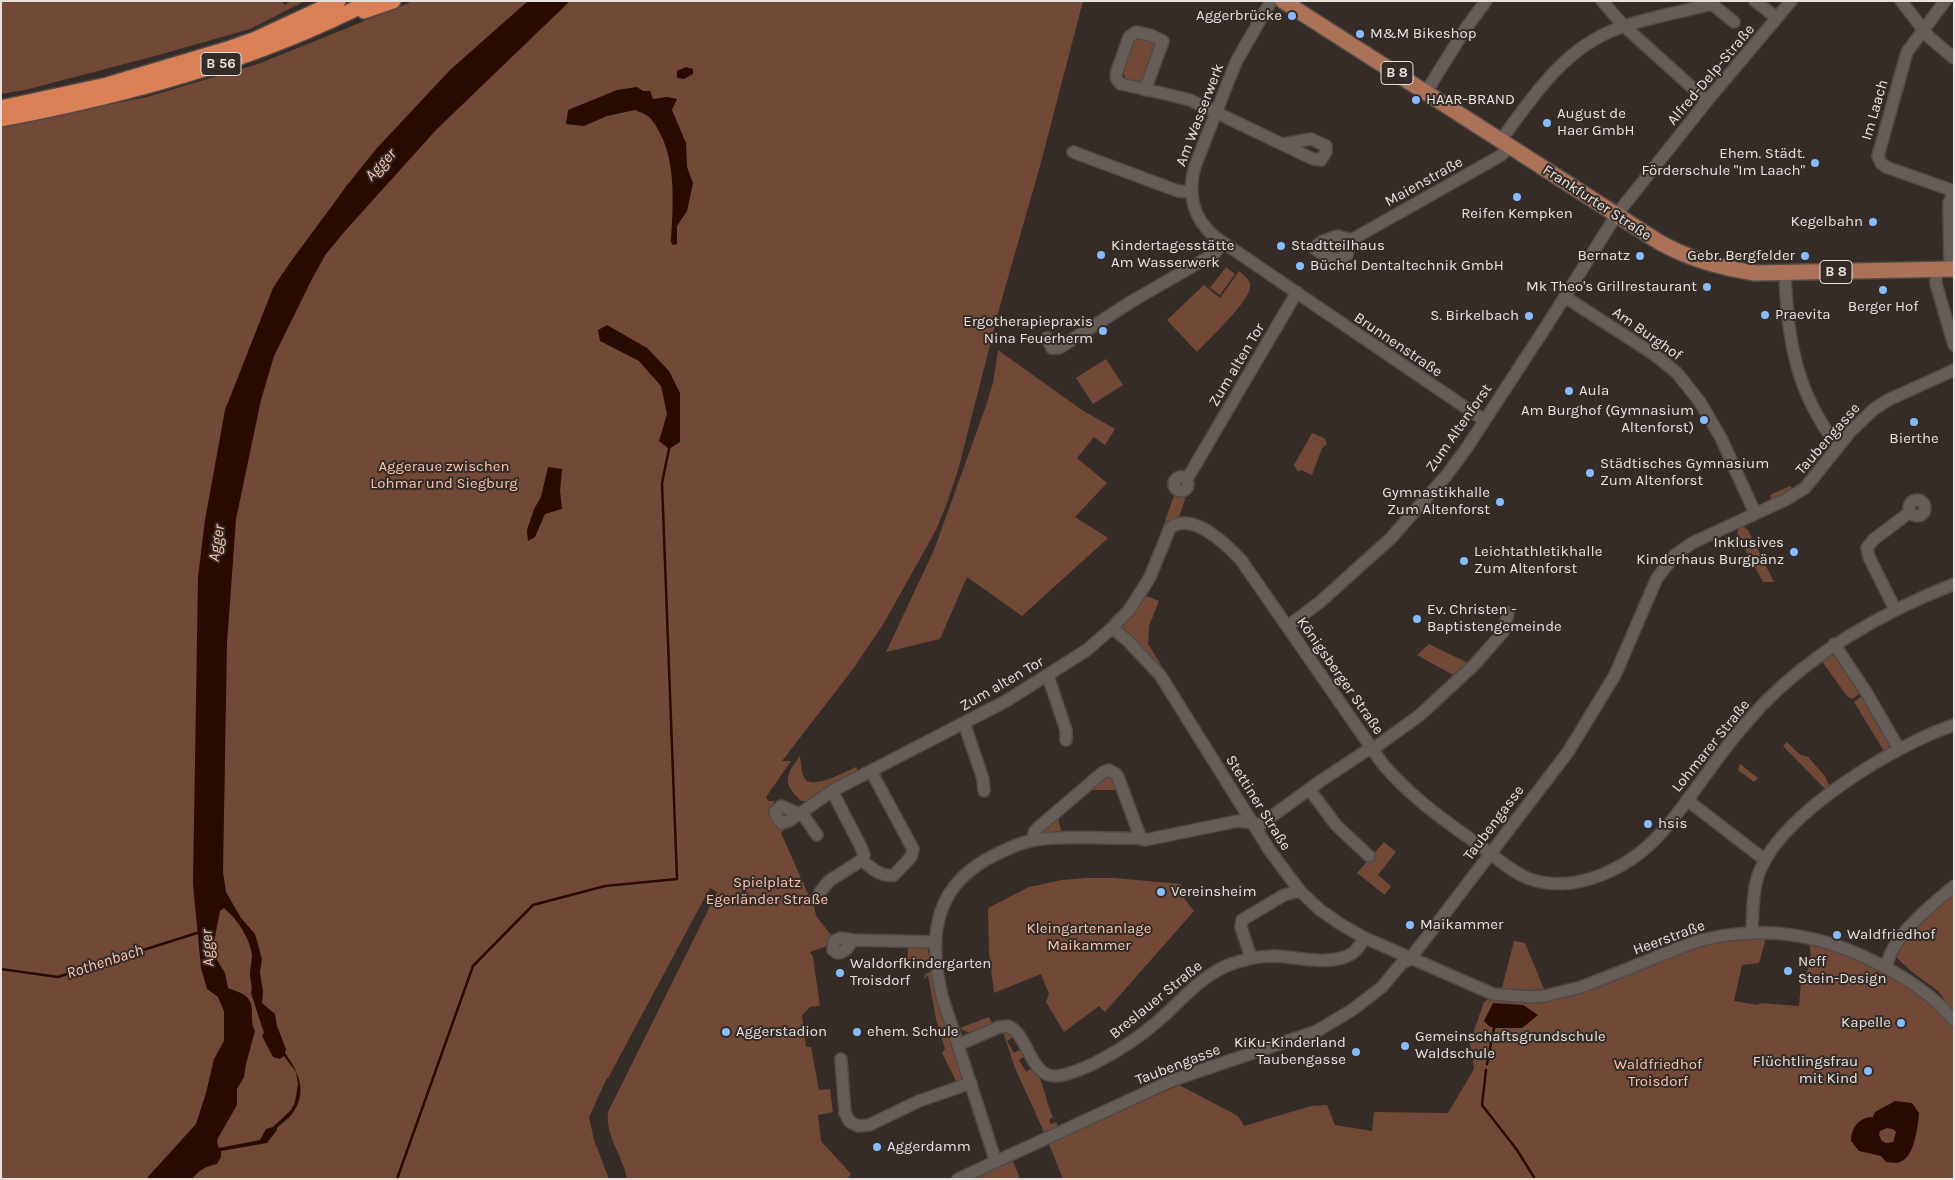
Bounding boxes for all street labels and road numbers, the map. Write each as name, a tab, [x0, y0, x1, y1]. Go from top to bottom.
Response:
street label: Alfred-Delp-Straße	[1664, 21, 1758, 129]
road number: B 56	[201, 52, 241, 76]
street label: Am Wasserwerk	[1172, 61, 1228, 169]
road number: B 8	[1381, 62, 1413, 84]
street label: Im Laach	[1858, 78, 1892, 142]
street label: Maienstraße	[1382, 153, 1466, 211]
street label: Frankfurter Straße	[1539, 161, 1655, 245]
road number: B 8	[1820, 260, 1852, 284]
street label: Am Burghof	[1609, 303, 1685, 365]
street label: Brunnenstraße	[1350, 309, 1446, 381]
street label: Zum alten Tor	[1205, 320, 1269, 410]
street label: Zum Altenforst	[1422, 381, 1496, 475]
street label: Taubengasse	[1792, 399, 1864, 479]
street label: Königsberger Straße	[1293, 614, 1387, 738]
street label: Zum alten Tor	[957, 653, 1047, 715]
street label: Lohmarer Straße	[1668, 696, 1754, 796]
street label: Stettiner Straße	[1221, 752, 1295, 854]
street label: Taubengasse	[1460, 782, 1528, 864]
street label: Heerstraße	[1631, 917, 1707, 959]
street label: Breslauer Straße	[1106, 957, 1206, 1043]
street label: Taubengasse	[1133, 1041, 1223, 1089]

